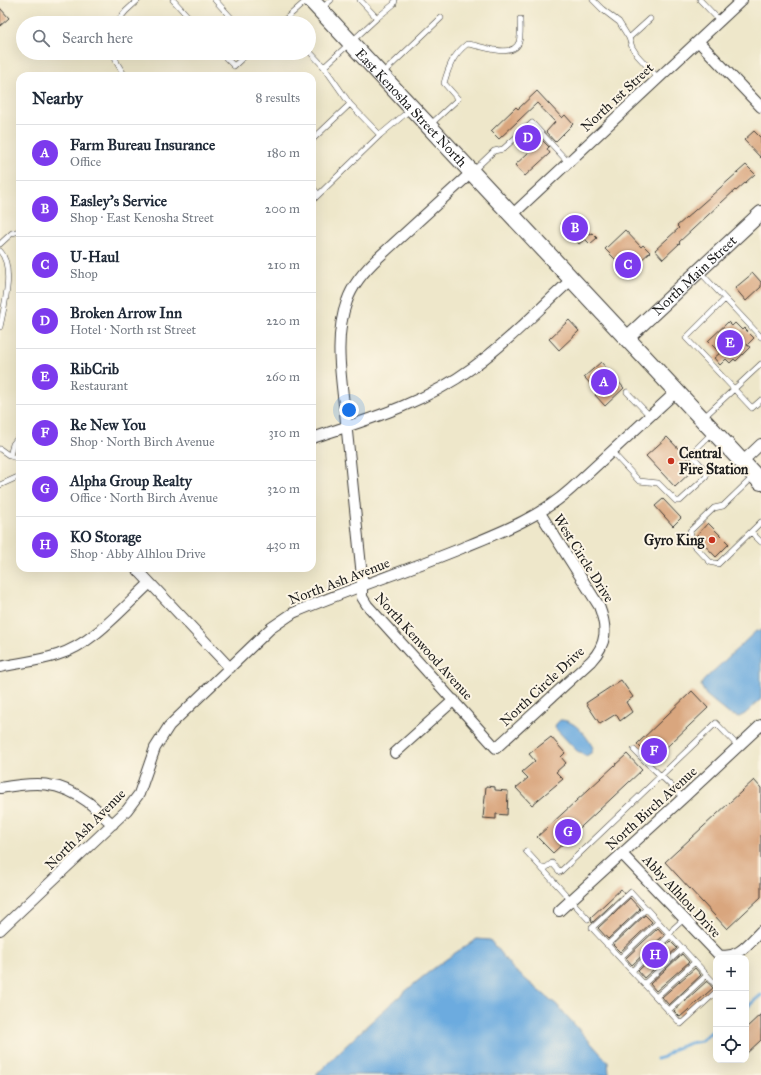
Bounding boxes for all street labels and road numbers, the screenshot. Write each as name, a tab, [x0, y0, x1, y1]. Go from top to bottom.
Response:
street label: East Kenosha Street North	[352, 45, 471, 171]
street label: North 1st Street	[577, 59, 657, 135]
street label: North Main Street	[649, 232, 740, 319]
street label: West Circle Drive	[550, 511, 618, 606]
street label: North Ash Avenue	[286, 554, 392, 609]
street label: North Kenwood Avenue	[371, 589, 476, 704]
street label: North Circle Drive	[497, 643, 588, 730]
street label: North Birch Avenue	[602, 763, 701, 854]
street label: North Ash Avenue	[41, 785, 129, 873]
street label: Abby Alhlou Drive	[638, 851, 724, 941]

